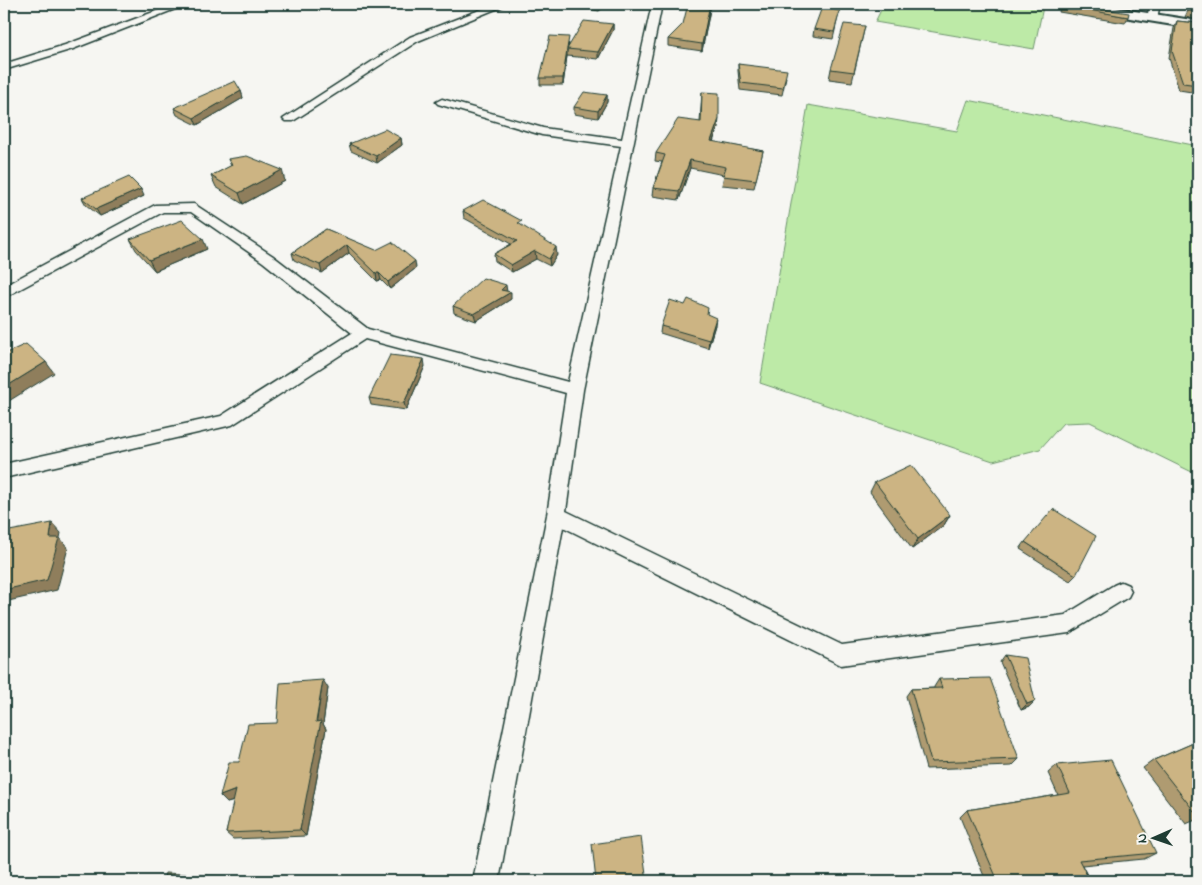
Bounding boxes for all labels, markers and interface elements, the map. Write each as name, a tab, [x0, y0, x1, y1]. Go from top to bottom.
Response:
north arrow	[1130, 812, 1180, 862]
text: N	[1132, 833, 1153, 843]

